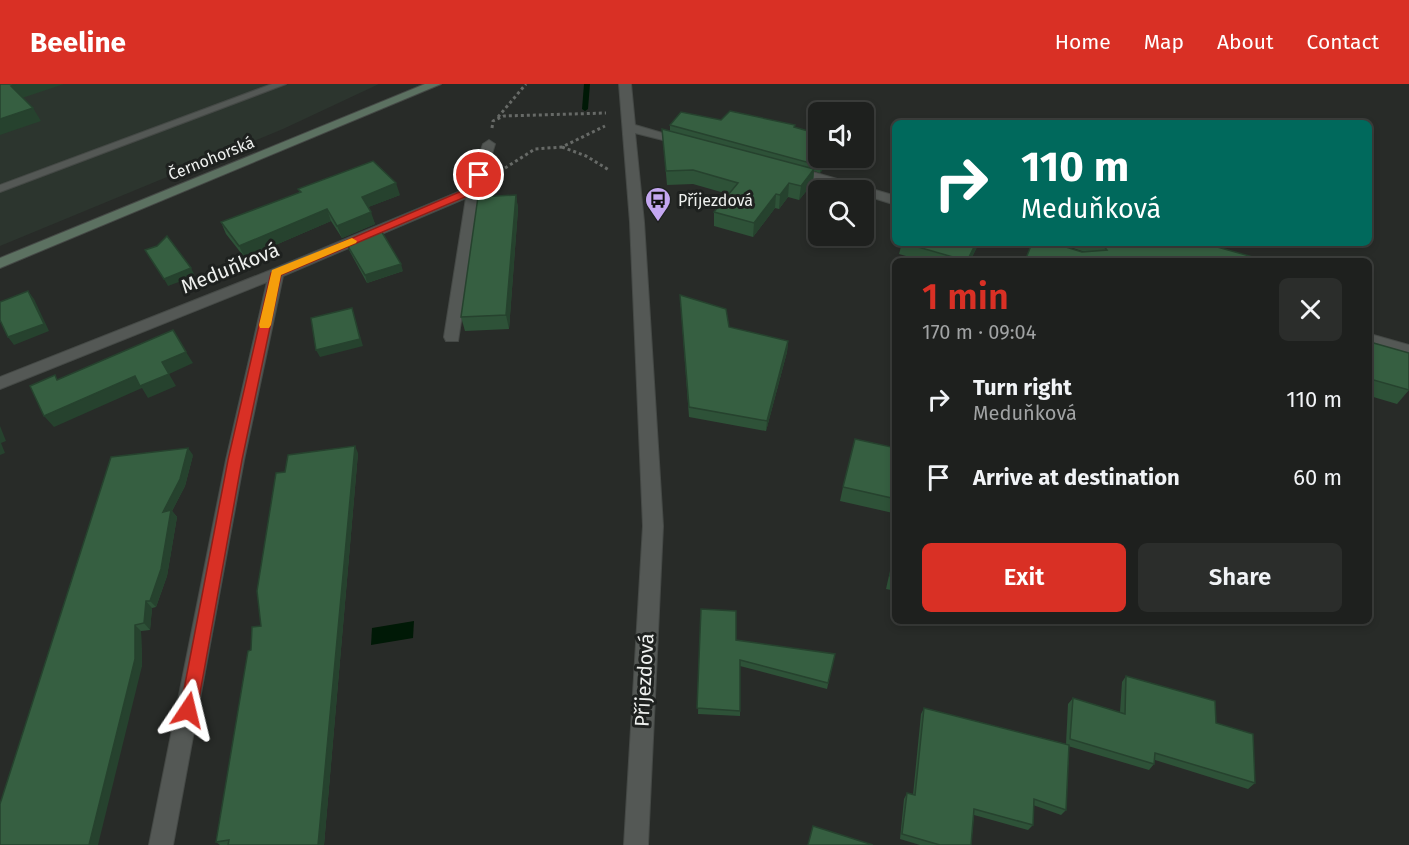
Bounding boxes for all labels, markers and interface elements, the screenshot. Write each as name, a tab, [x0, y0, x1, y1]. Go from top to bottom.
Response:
text: Beeline	[30, 26, 126, 59]
text: Home	[1055, 29, 1111, 55]
text: Map	[1144, 29, 1184, 55]
text: About	[1217, 29, 1274, 55]
text: Contact	[1307, 29, 1379, 55]
map controls	[808, 102, 874, 246]
button: sound	[808, 102, 874, 168]
street label: Černohorská	[165, 132, 257, 184]
text: 110 m	[1021, 142, 1129, 192]
icon: right	[922, 144, 1000, 222]
pin	[453, 149, 504, 200]
icon: arrive	[462, 158, 495, 191]
button: search	[808, 180, 874, 246]
bus stop icon: Příjezdová	[643, 185, 673, 223]
place label: Příjezdová	[678, 191, 753, 210]
text: Meduňková	[1021, 193, 1161, 225]
street label: Meduňková	[177, 237, 283, 299]
text: 1 min	[922, 275, 1009, 319]
button: close	[1279, 278, 1342, 341]
text: 170 m · 09:04	[922, 320, 1036, 344]
text: Turn right	[973, 374, 1072, 401]
icon: right	[922, 383, 955, 416]
text: 110 m	[1286, 386, 1342, 413]
text: Meduňková	[973, 401, 1077, 425]
icon: arrive	[922, 461, 955, 494]
text: Arrive at destination	[973, 464, 1180, 491]
text: 60 m	[1293, 464, 1342, 491]
button: Exit	[922, 543, 1126, 612]
button: Share	[1138, 543, 1342, 612]
street label: Příjezdová	[630, 633, 658, 727]
position arrow	[156, 678, 220, 742]

